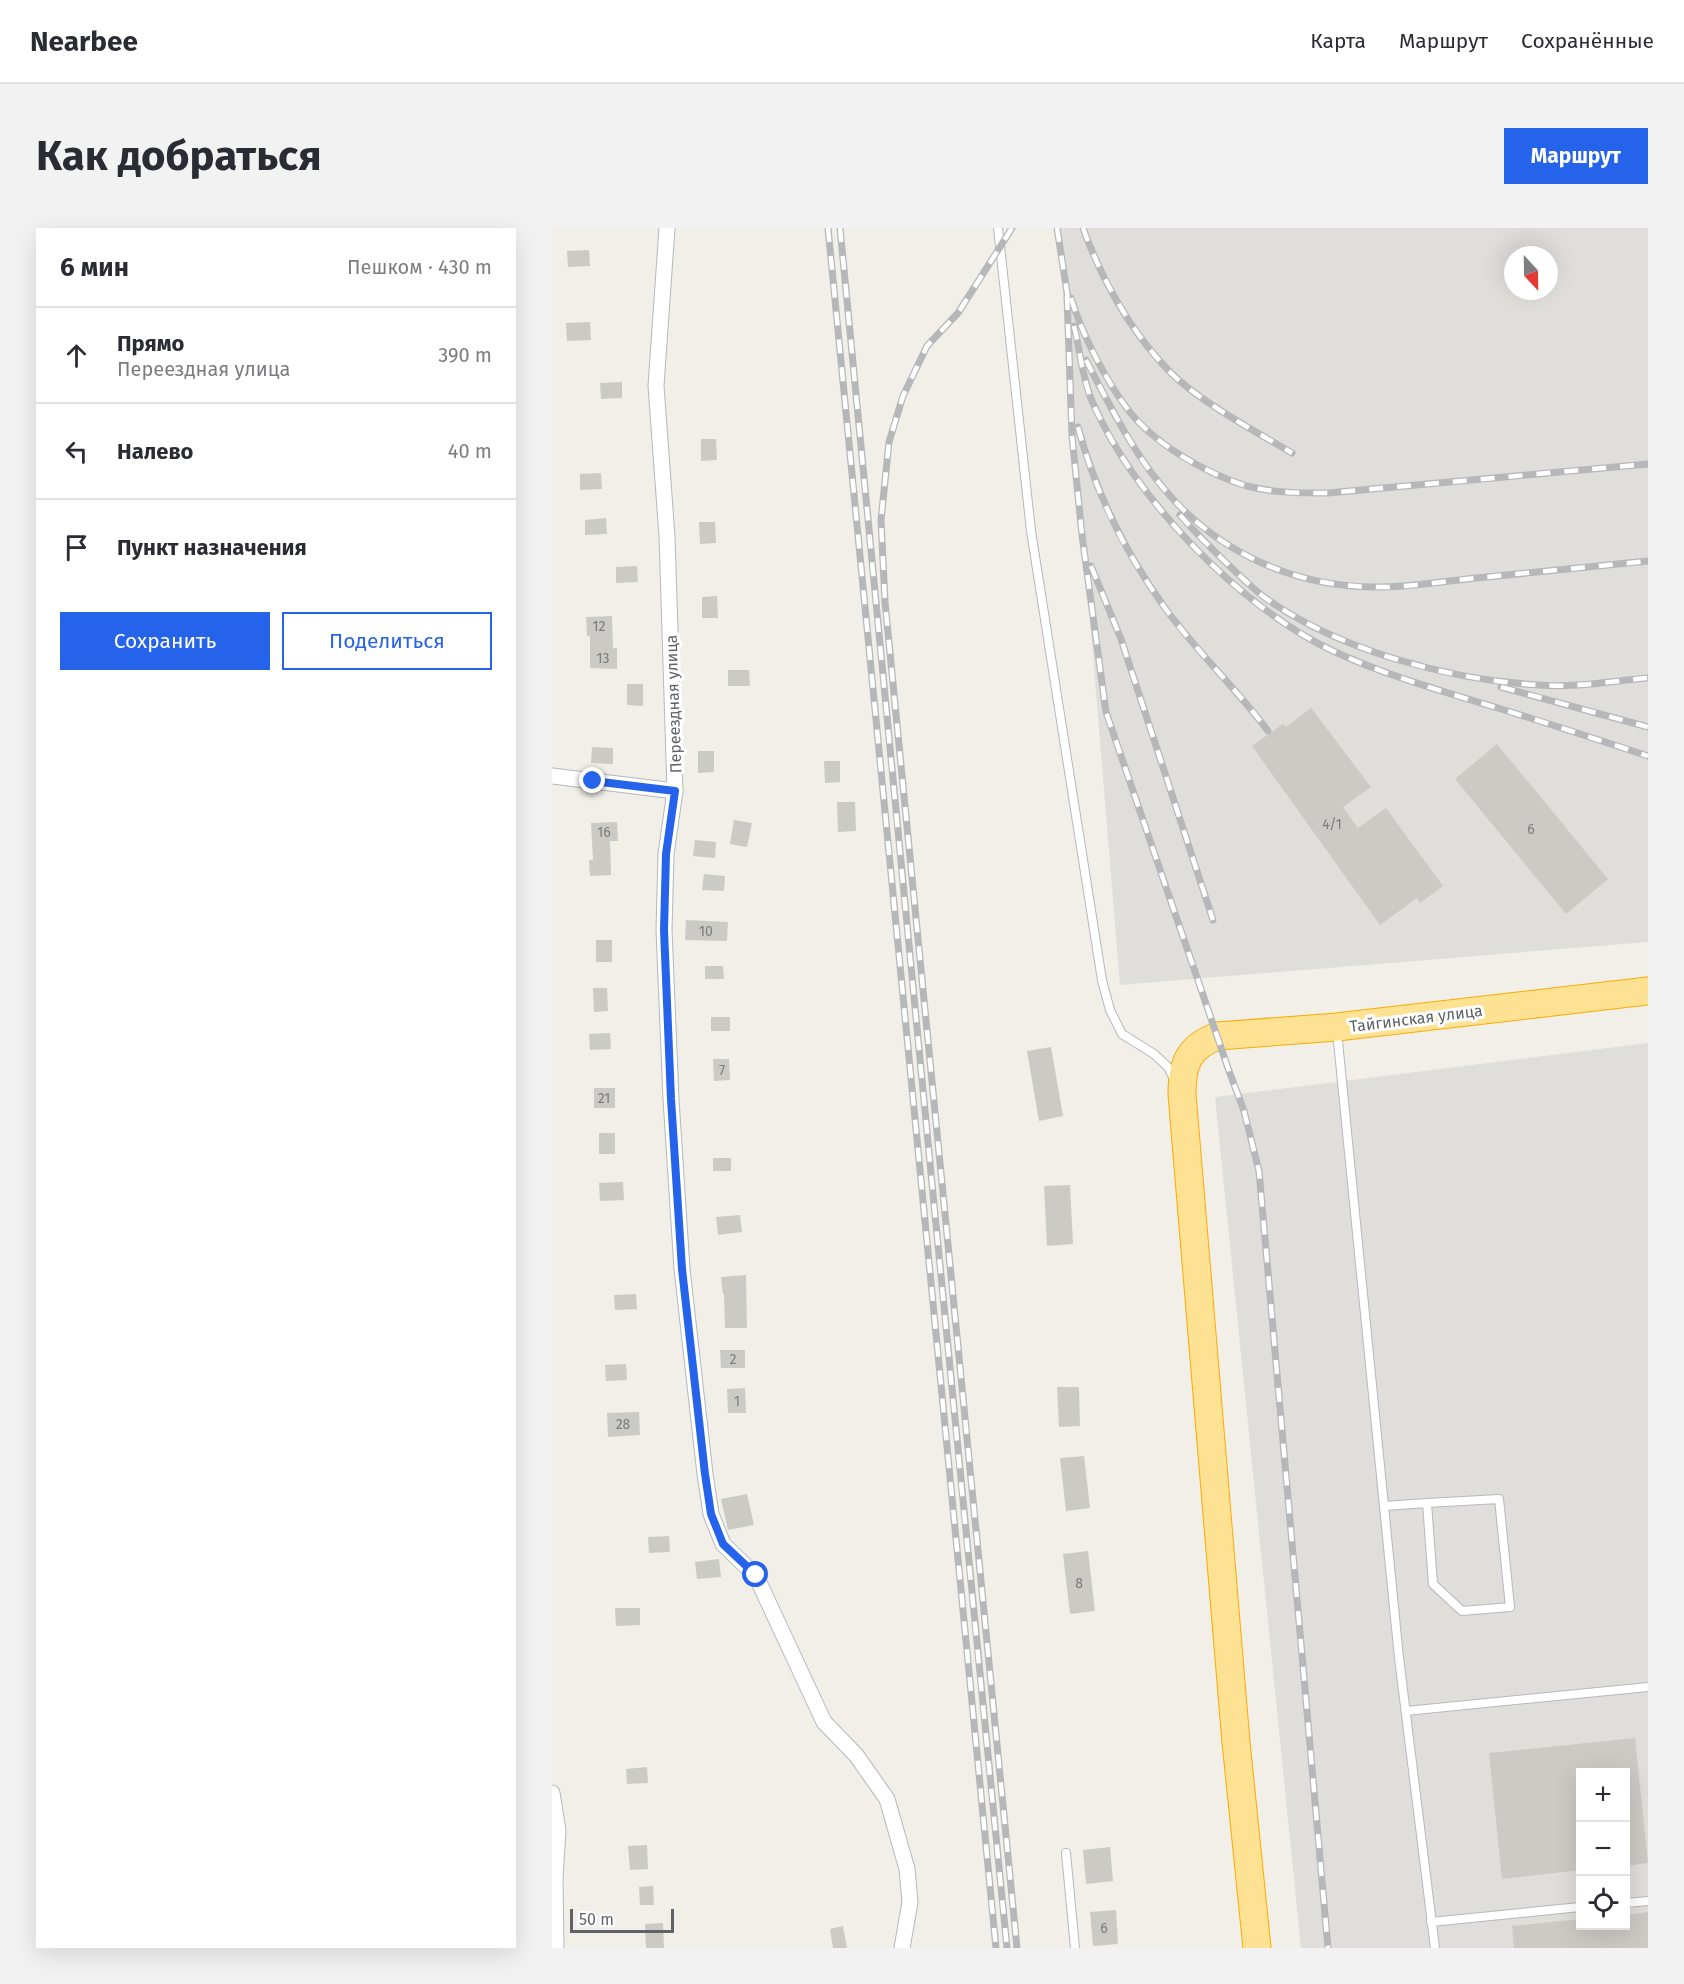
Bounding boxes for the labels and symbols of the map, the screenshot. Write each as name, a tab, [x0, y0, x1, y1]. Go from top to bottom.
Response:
north arrow	[1504, 246, 1558, 300]
house number: 12	[593, 618, 606, 635]
street label: Переездная улица	[662, 634, 685, 774]
house number: 13	[596, 650, 610, 667]
route end	[579, 767, 605, 793]
house number: 4/1	[1322, 816, 1342, 833]
house number: 6	[1527, 821, 1535, 838]
house number: 16	[597, 824, 611, 841]
house number: 10	[699, 923, 713, 940]
street label: Тайгинская улица	[1349, 1001, 1484, 1036]
house number: 7	[719, 1062, 725, 1079]
house number: 21	[598, 1090, 610, 1107]
house number: 2	[730, 1351, 737, 1368]
house number: 1	[734, 1393, 740, 1410]
house number: 28	[616, 1416, 631, 1433]
route start	[742, 1561, 768, 1587]
house number: 8	[1075, 1575, 1083, 1592]
scale bar	[570, 1906, 674, 1934]
house number: 6	[1100, 1920, 1108, 1937]

